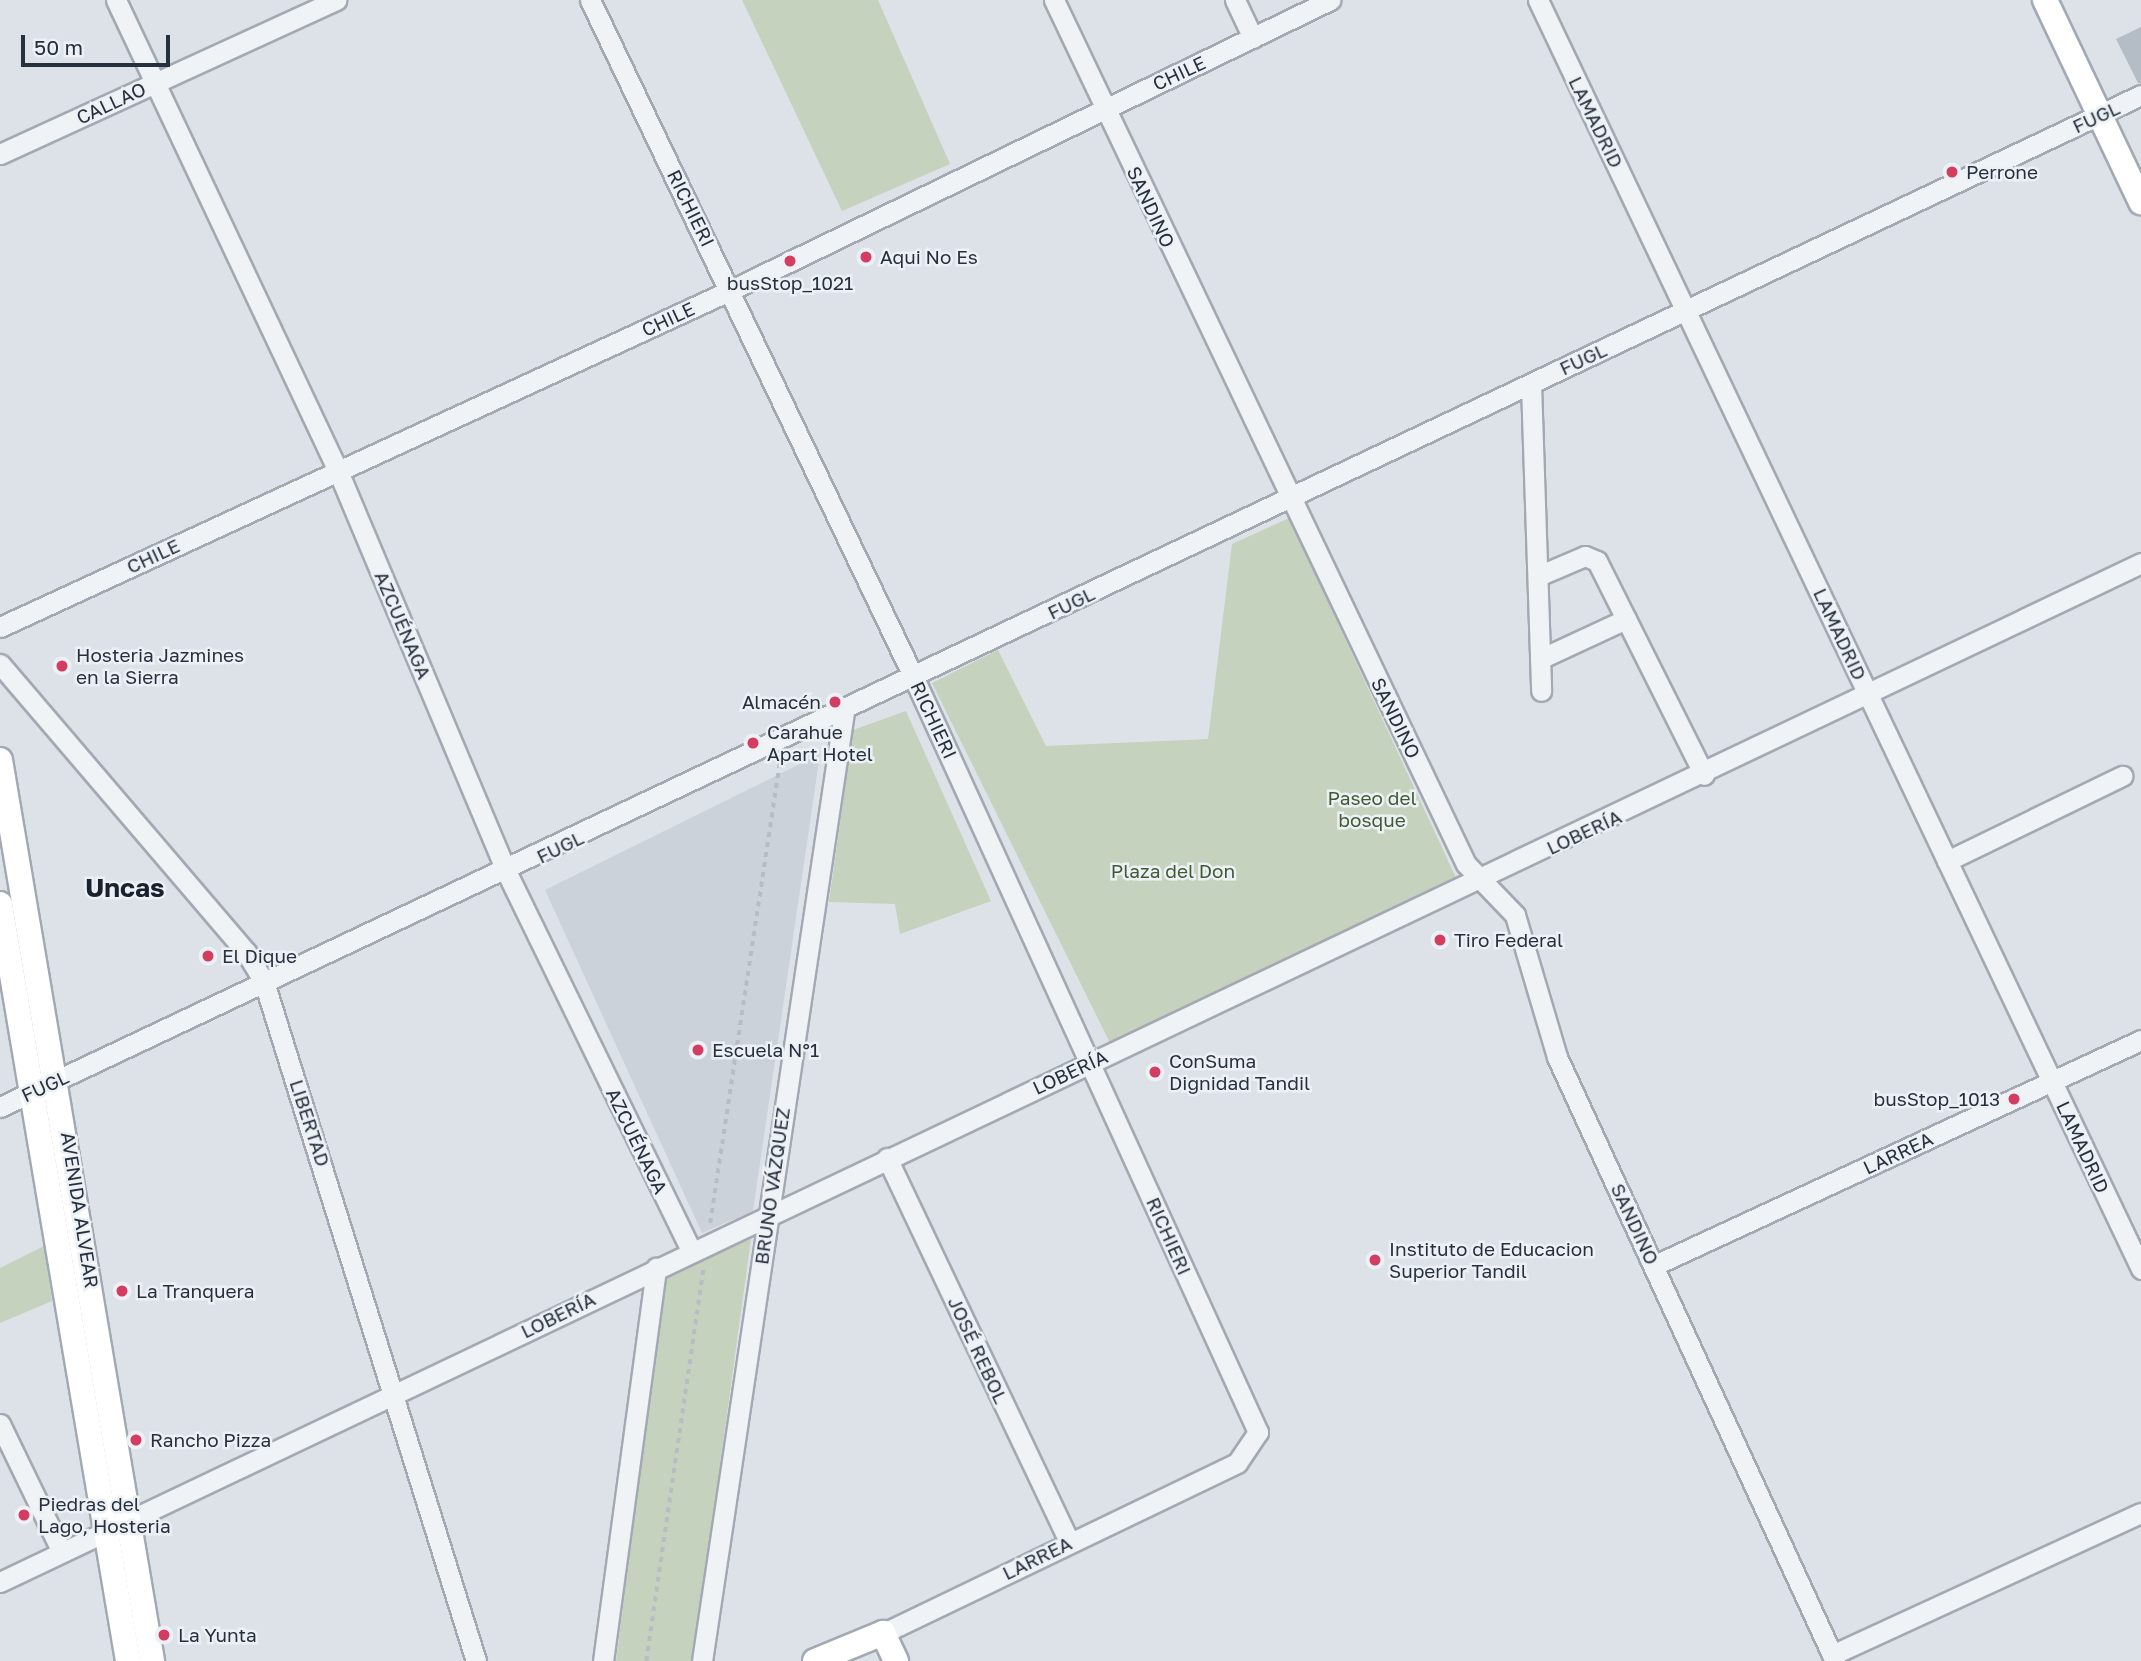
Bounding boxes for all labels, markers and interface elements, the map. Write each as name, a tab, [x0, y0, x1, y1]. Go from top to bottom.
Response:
scale bar	[24, 21, 173, 65]
text: 50 m	[34, 34, 83, 60]
street label: CHILE	[1149, 51, 1209, 95]
street label: LAMADRID	[1564, 73, 1628, 171]
street label: CALLAO	[73, 77, 149, 129]
street label: FUGL	[2069, 96, 2123, 138]
place label: Perrone	[1966, 161, 2038, 183]
street label: SANDINO	[1122, 163, 1180, 251]
marker: Perrone	[1944, 164, 1960, 180]
street label: RICHIERI	[663, 166, 719, 250]
place label: Aqui No Es	[880, 246, 978, 268]
marker: Aqui No Es	[858, 249, 874, 265]
marker: busStop_1021	[782, 253, 798, 269]
place label: busStop_1021	[727, 272, 853, 294]
street label: CHILE	[638, 297, 698, 341]
street label: FUGL	[1556, 338, 1610, 380]
street label: CHILE	[123, 534, 183, 578]
street label: AZCUÉNAGA	[370, 568, 436, 682]
street label: FUGL	[1044, 582, 1098, 624]
street label: LAMADRID	[1809, 584, 1871, 684]
place label: Hosteria Jazmines en la Sierra	[76, 644, 244, 688]
marker: Hosteria Jazmines en la Sierra	[54, 658, 70, 674]
street label: SANDINO	[1367, 674, 1425, 762]
street label: RICHIERI	[906, 678, 962, 762]
place label: Almacén	[742, 691, 821, 713]
marker: Almacén	[827, 694, 843, 710]
place label: Carahue Apart Hotel	[767, 721, 873, 765]
marker: Carahue Apart Hotel	[745, 735, 761, 751]
park label: Paseo del bosque	[1327, 787, 1417, 831]
street label: LOBERÍA	[1543, 805, 1625, 859]
street label: FUGL	[533, 826, 587, 868]
park label: Plaza del Don	[1111, 860, 1235, 882]
district label: Uncas	[85, 872, 165, 904]
place label: Tiro Federal	[1454, 929, 1563, 951]
marker: Tiro Federal	[1432, 932, 1448, 948]
place label: El Dique	[222, 945, 297, 967]
marker: El Dique	[200, 948, 216, 964]
place label: Escuela N°1	[712, 1039, 819, 1061]
marker: Escuela N°1	[690, 1042, 706, 1058]
street label: LOBERÍA	[1029, 1045, 1111, 1099]
place label: ConSuma Dignidad Tandil	[1169, 1050, 1310, 1094]
marker: ConSuma Dignidad Tandil	[1147, 1064, 1163, 1080]
street label: FUGL	[18, 1065, 72, 1107]
street label: LIBERTAD	[285, 1077, 335, 1169]
street label: AZCUÉNAGA	[602, 1084, 672, 1198]
place label: busStop_1013	[1873, 1088, 2000, 1110]
marker: busStop_1013	[2006, 1091, 2022, 1107]
street label: LAMADRID	[2052, 1097, 2114, 1197]
street label: BRUNO VÁZQUEZ	[750, 1106, 794, 1266]
street label: LARREA	[1860, 1127, 1936, 1179]
street label: AVENIDA ALVEAR	[56, 1130, 104, 1290]
street label: SANDINO	[1606, 1180, 1664, 1268]
street label: RICHIERI	[1142, 1194, 1196, 1278]
place label: Instituto de Educacion Superior Tandil	[1389, 1238, 1594, 1282]
marker: Instituto de Educacion Superior Tandil	[1367, 1252, 1383, 1268]
place label: La Tranquera	[136, 1280, 254, 1302]
marker: La Tranquera	[114, 1283, 130, 1299]
street label: LOBERÍA	[517, 1287, 599, 1343]
street label: JOSÉ REBOL	[943, 1293, 1013, 1407]
place label: Rancho Pizza	[150, 1429, 271, 1451]
marker: Rancho Pizza	[128, 1432, 144, 1448]
place label: Piedras del Lago, Hosteria	[38, 1493, 171, 1537]
marker: Piedras del Lago, Hosteria	[16, 1507, 32, 1523]
street label: LARREA	[999, 1531, 1075, 1585]
place label: La Yunta	[178, 1624, 257, 1646]
marker: La Yunta	[156, 1627, 172, 1643]

